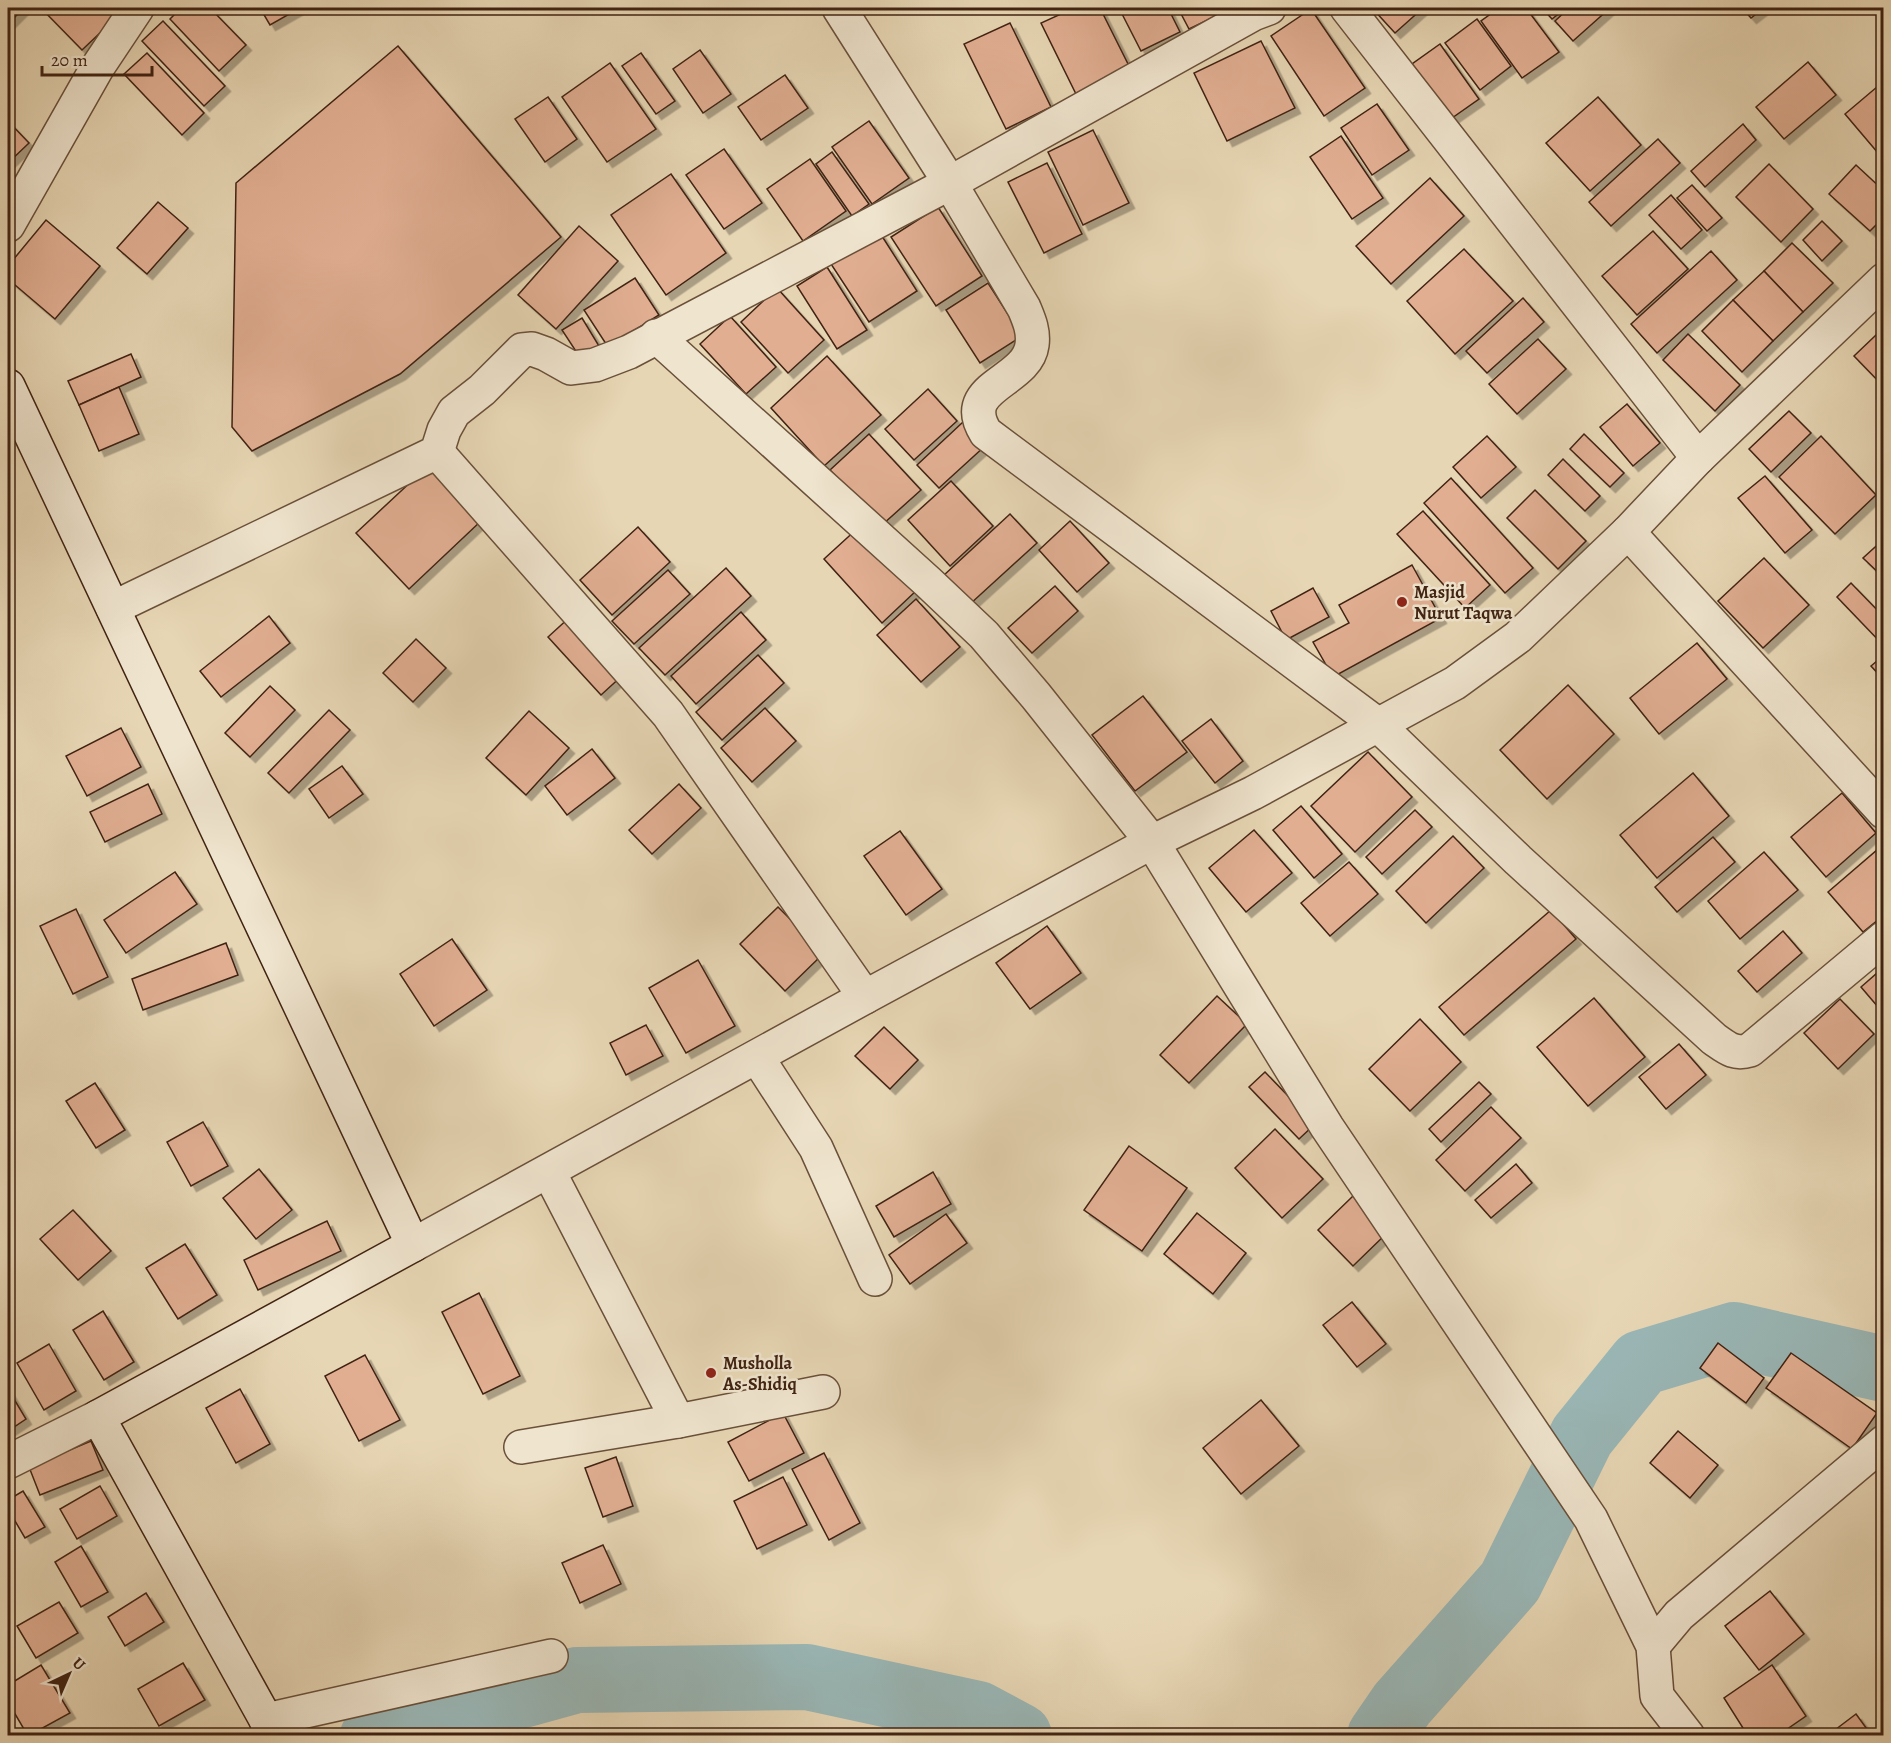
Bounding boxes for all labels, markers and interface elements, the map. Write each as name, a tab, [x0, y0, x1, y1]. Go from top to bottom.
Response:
scale bar	[42, 39, 152, 77]
text: 20 m	[51, 48, 88, 72]
place label: Masjid Nurut Taqwa	[1414, 580, 1513, 625]
marker: Masjid Nurut Taqwa	[1395, 595, 1409, 609]
place label: Musholla As-Shidiq	[722, 1351, 798, 1396]
marker: Musholla As-Shidiq	[704, 1366, 718, 1380]
north arrow	[39, 1644, 99, 1704]
text: U	[67, 1652, 90, 1676]

